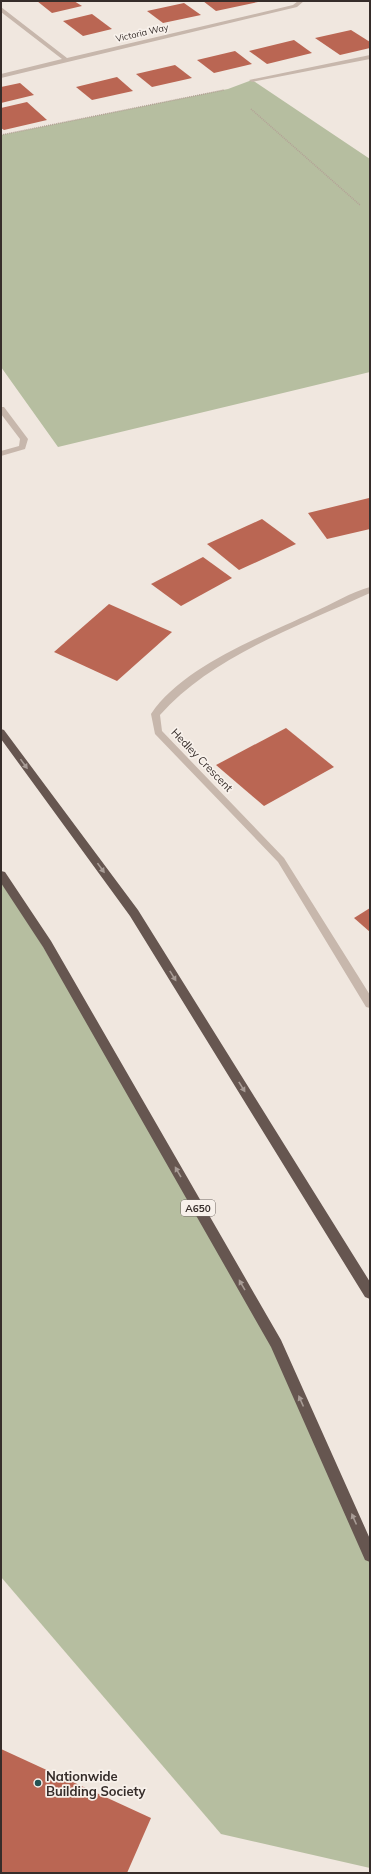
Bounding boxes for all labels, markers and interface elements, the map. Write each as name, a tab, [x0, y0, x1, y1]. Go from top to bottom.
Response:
street label: Victoria Way	[114, 21, 170, 45]
street label: Hedley Crescent	[168, 725, 236, 795]
one-way arrow	[20, 758, 28, 769]
one-way arrow	[97, 863, 105, 874]
one-way arrow	[170, 970, 177, 982]
one-way arrow	[238, 1082, 246, 1092]
one-way arrow	[174, 1166, 181, 1178]
road number: A650	[181, 1200, 215, 1216]
one-way arrow	[239, 1279, 246, 1291]
one-way arrow	[298, 1394, 304, 1406]
one-way arrow	[351, 1514, 357, 1525]
place label: Nationwide Building Society	[46, 1768, 147, 1800]
marker: Nationwide Building Society	[33, 1778, 43, 1788]

